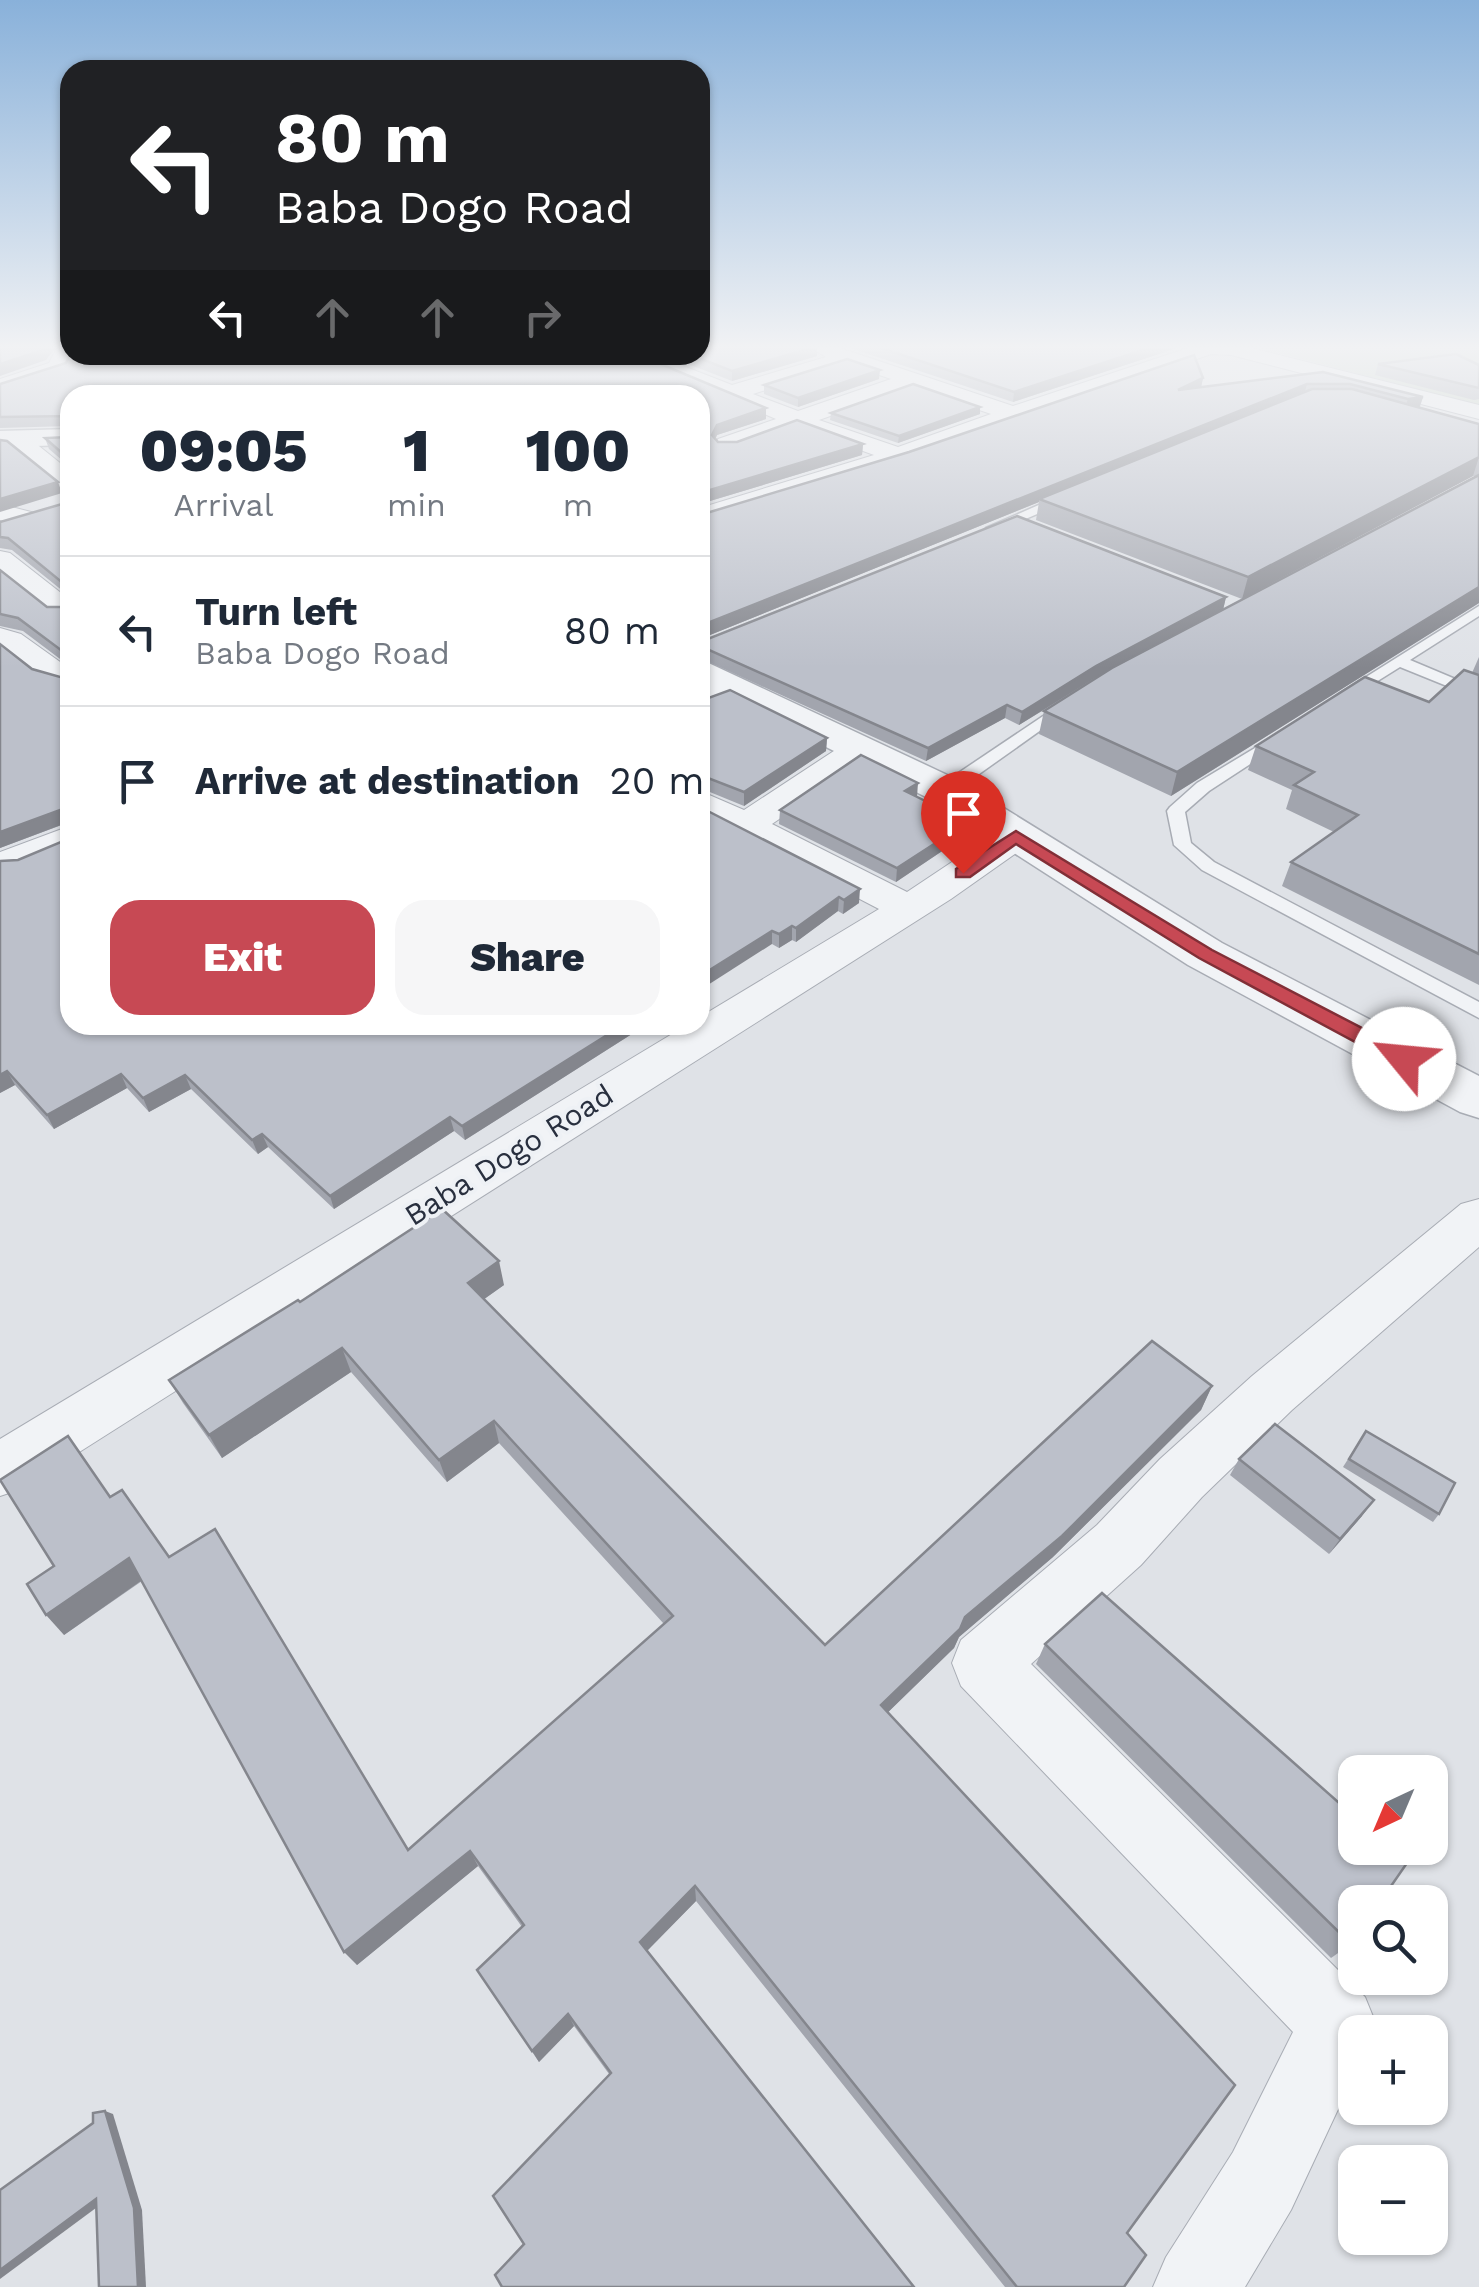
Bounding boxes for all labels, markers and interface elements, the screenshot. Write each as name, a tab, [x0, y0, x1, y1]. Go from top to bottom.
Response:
text: 80 m	[275, 97, 450, 179]
icon: left	[110, 100, 240, 230]
text: Baba Dogo Road	[275, 181, 633, 234]
icon: left	[200, 290, 255, 345]
icon: ahead	[305, 290, 360, 345]
icon: ahead	[410, 290, 465, 345]
icon: right	[515, 290, 570, 345]
text: 09:05	[140, 415, 307, 486]
text: 1	[403, 415, 430, 486]
text: 100	[525, 415, 630, 486]
text: Arrival	[174, 486, 273, 524]
text: min	[387, 486, 446, 524]
text: m	[563, 486, 593, 524]
text: Turn left	[195, 590, 357, 634]
icon: left	[110, 604, 165, 659]
text: 80 m	[564, 609, 660, 653]
text: Baba Dogo Road	[195, 634, 450, 672]
icon: arrive	[110, 754, 165, 809]
text: Arrive at destination	[195, 759, 580, 803]
text: 20 m	[610, 759, 705, 803]
pin	[921, 771, 1006, 874]
icon: arrive	[936, 786, 991, 841]
button: Exit	[110, 900, 375, 1015]
button: Share	[395, 900, 660, 1015]
position arrow	[1352, 1007, 1456, 1111]
street label: Baba Dogo Road	[398, 1076, 619, 1233]
north arrow	[1338, 1755, 1448, 1865]
map controls	[1338, 1755, 1448, 2255]
button: search	[1338, 1885, 1448, 1995]
button: +	[1338, 2015, 1448, 2125]
button: −	[1338, 2145, 1448, 2255]

